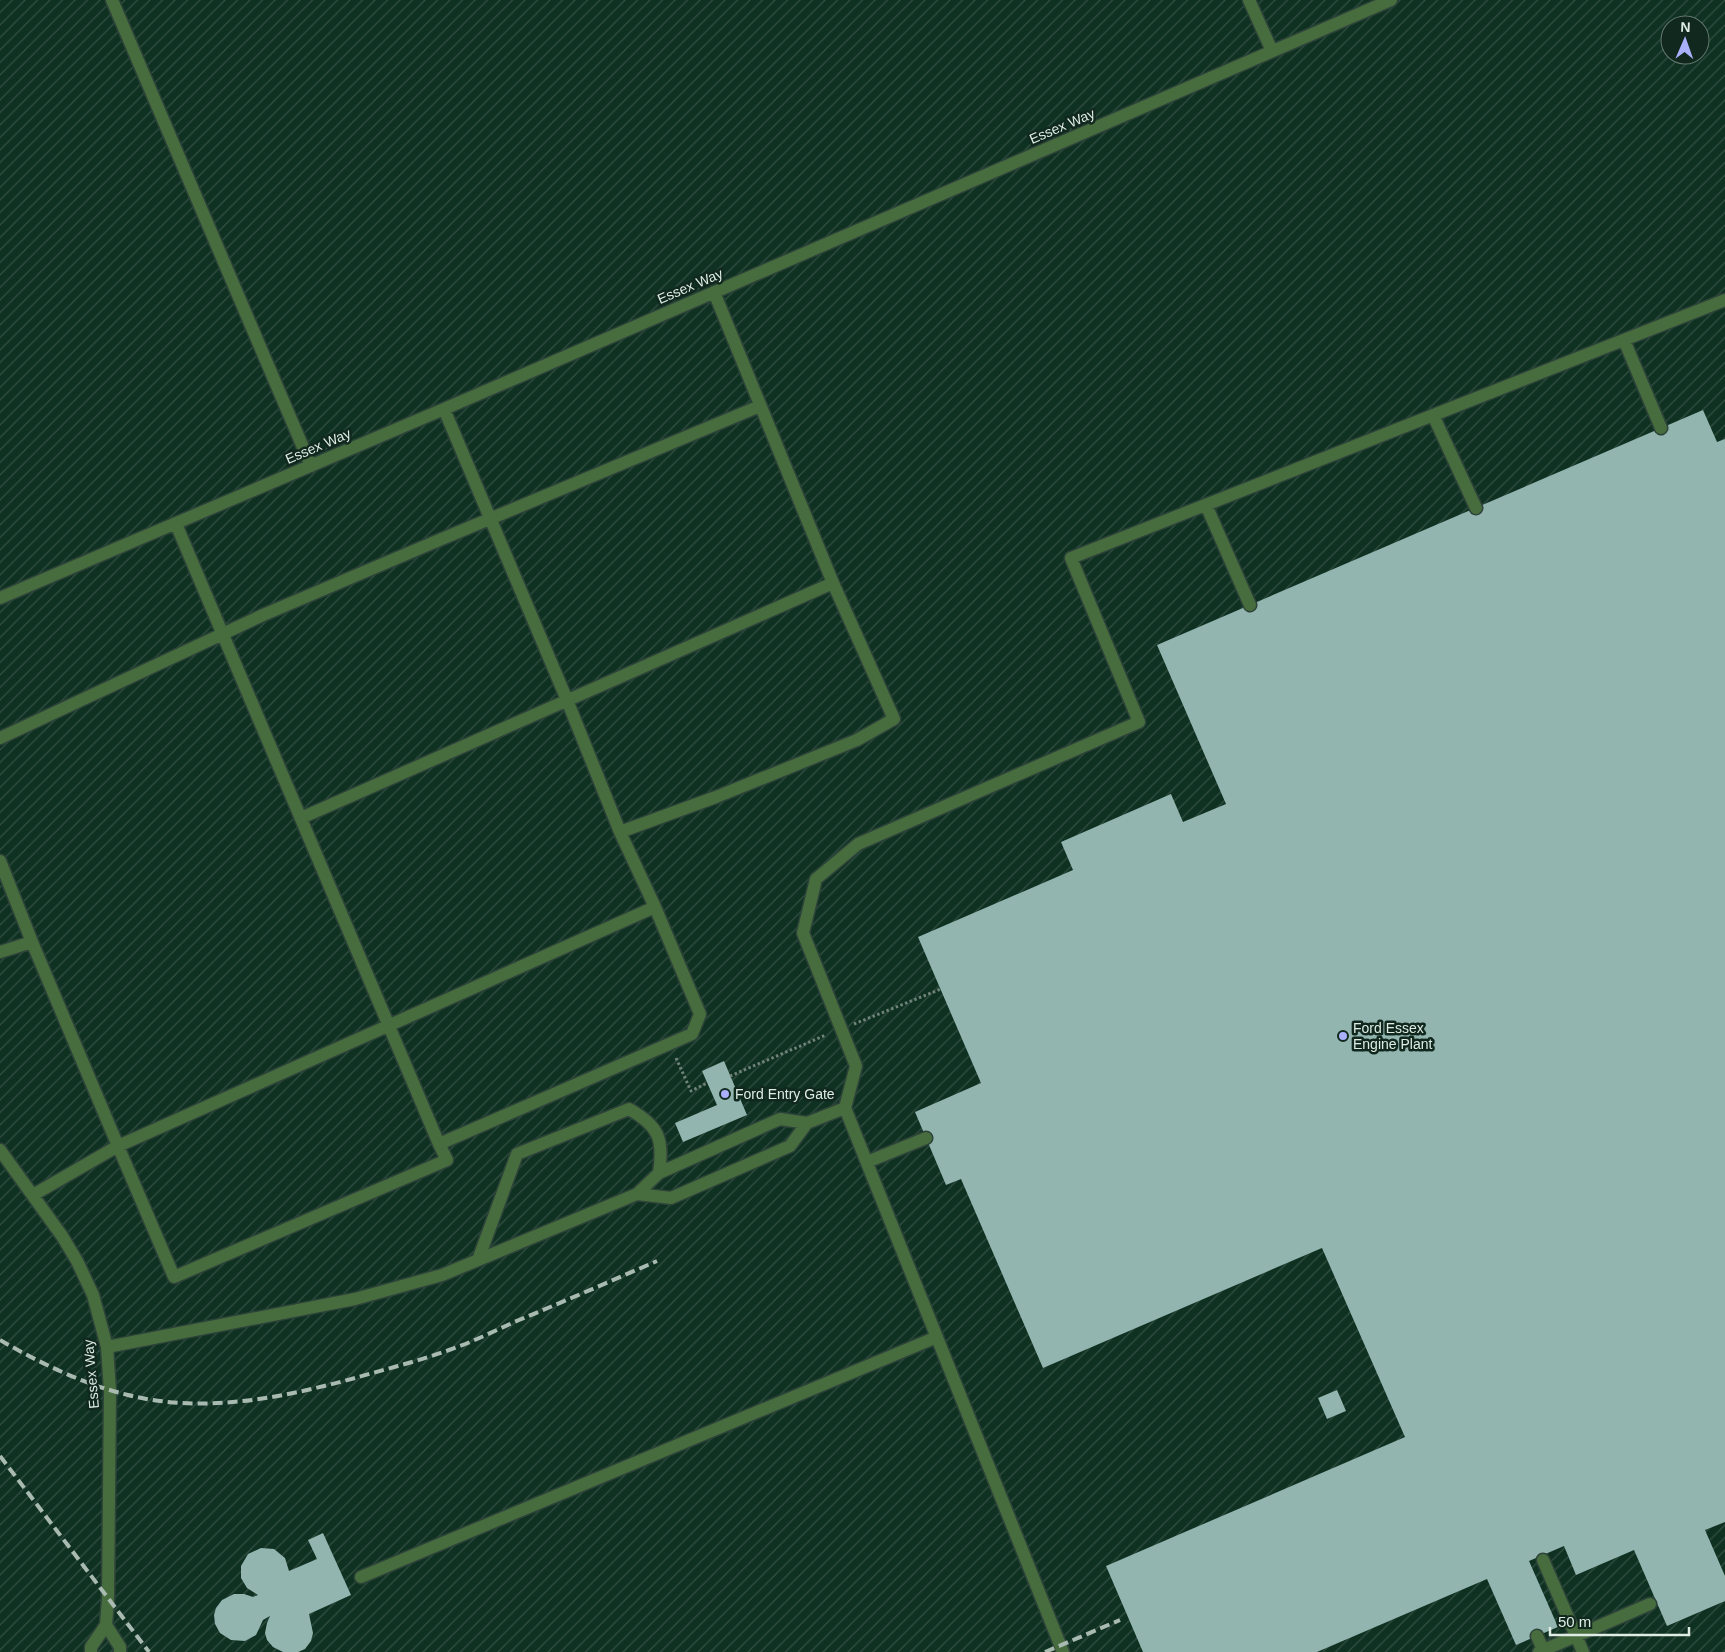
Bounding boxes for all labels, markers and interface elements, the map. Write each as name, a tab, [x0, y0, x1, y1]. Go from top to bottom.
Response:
north arrow	[1660, 15, 1710, 65]
text: N	[1680, 19, 1691, 35]
street label: Essex Way	[1027, 105, 1097, 147]
street label: Essex Way	[655, 265, 725, 307]
street label: Essex Way	[283, 425, 353, 467]
place label: Ford Essex Engine Plant	[1353, 1020, 1433, 1052]
marker: Ford Essex Engine Plant	[1337, 1030, 1349, 1042]
place label: Ford Entry Gate	[735, 1086, 835, 1102]
marker: Ford Entry Gate	[719, 1088, 731, 1100]
street label: Essex Way	[80, 1339, 102, 1409]
scale bar	[1550, 1604, 1689, 1636]
text: 50 m	[1558, 1613, 1591, 1630]

